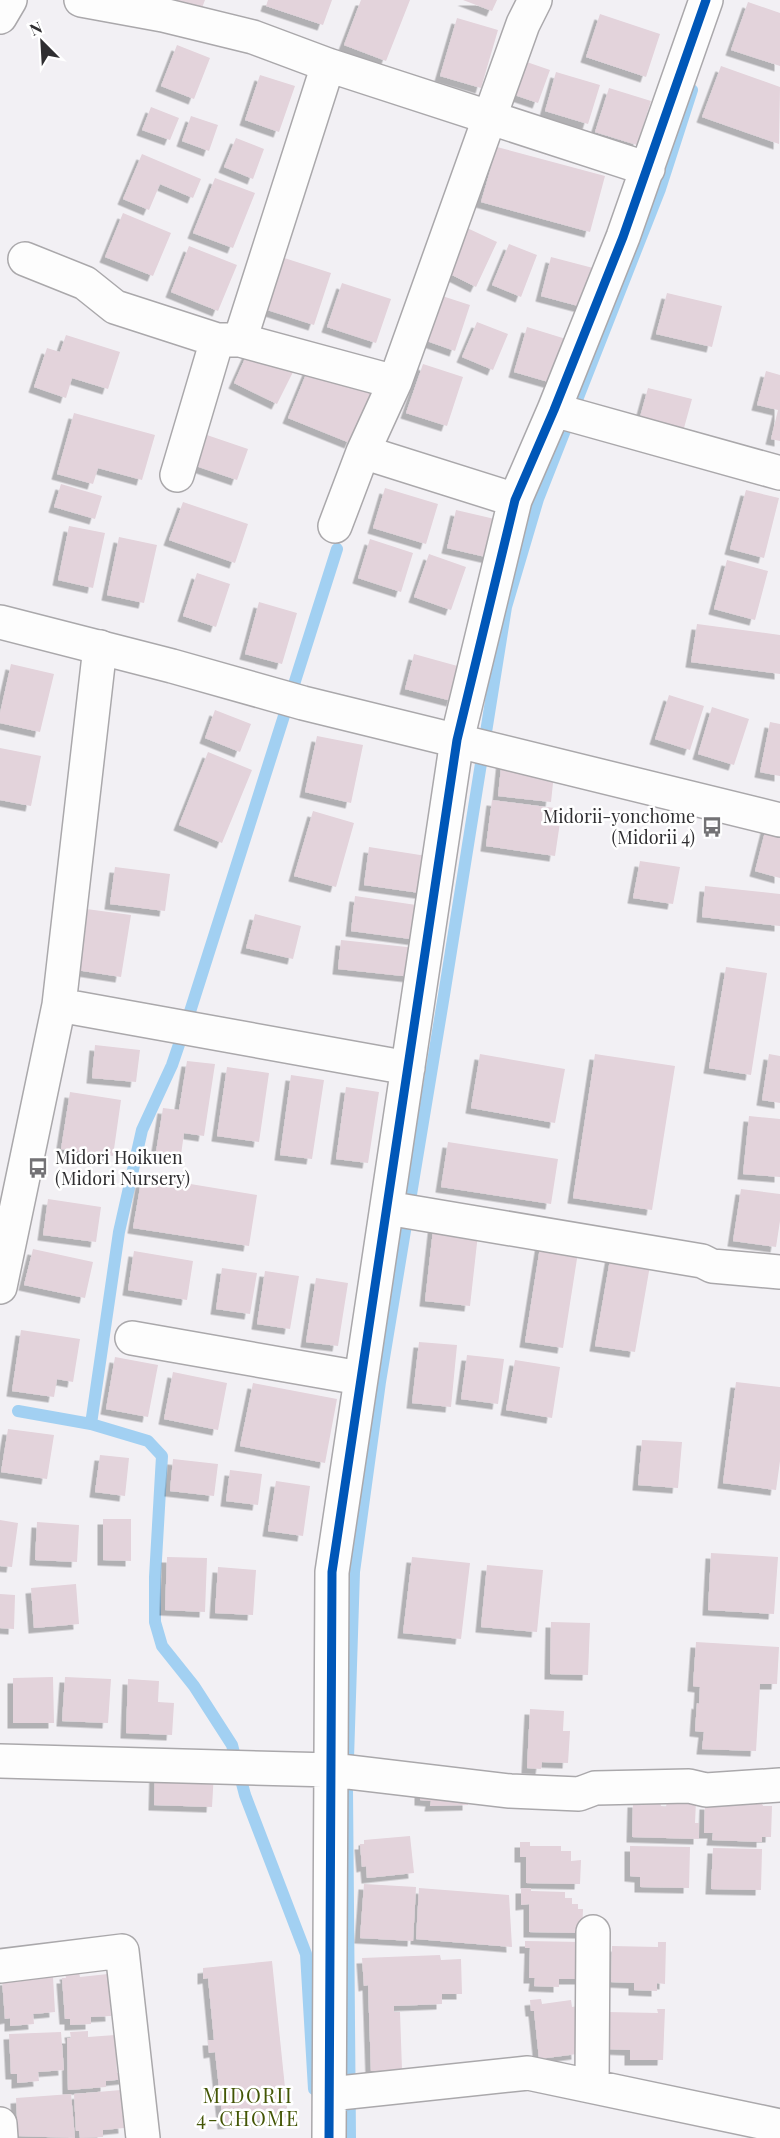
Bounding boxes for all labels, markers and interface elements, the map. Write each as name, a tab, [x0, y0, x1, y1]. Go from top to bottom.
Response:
north arrow	[12, 12, 72, 72]
text: N	[26, 16, 46, 40]
place label: Midorii-yonchome (Midorii 4)	[543, 804, 695, 849]
bus stop icon: Midorii-yonchome (Midorii 4)	[700, 815, 724, 839]
place label: Midori Hoikuen (Midori Nursery)	[55, 1145, 190, 1190]
bus stop icon: Midori Hoikuen (Midori Nursery)	[26, 1156, 50, 1180]
district label: MIDORII 4-CHOME	[196, 2081, 300, 2131]

